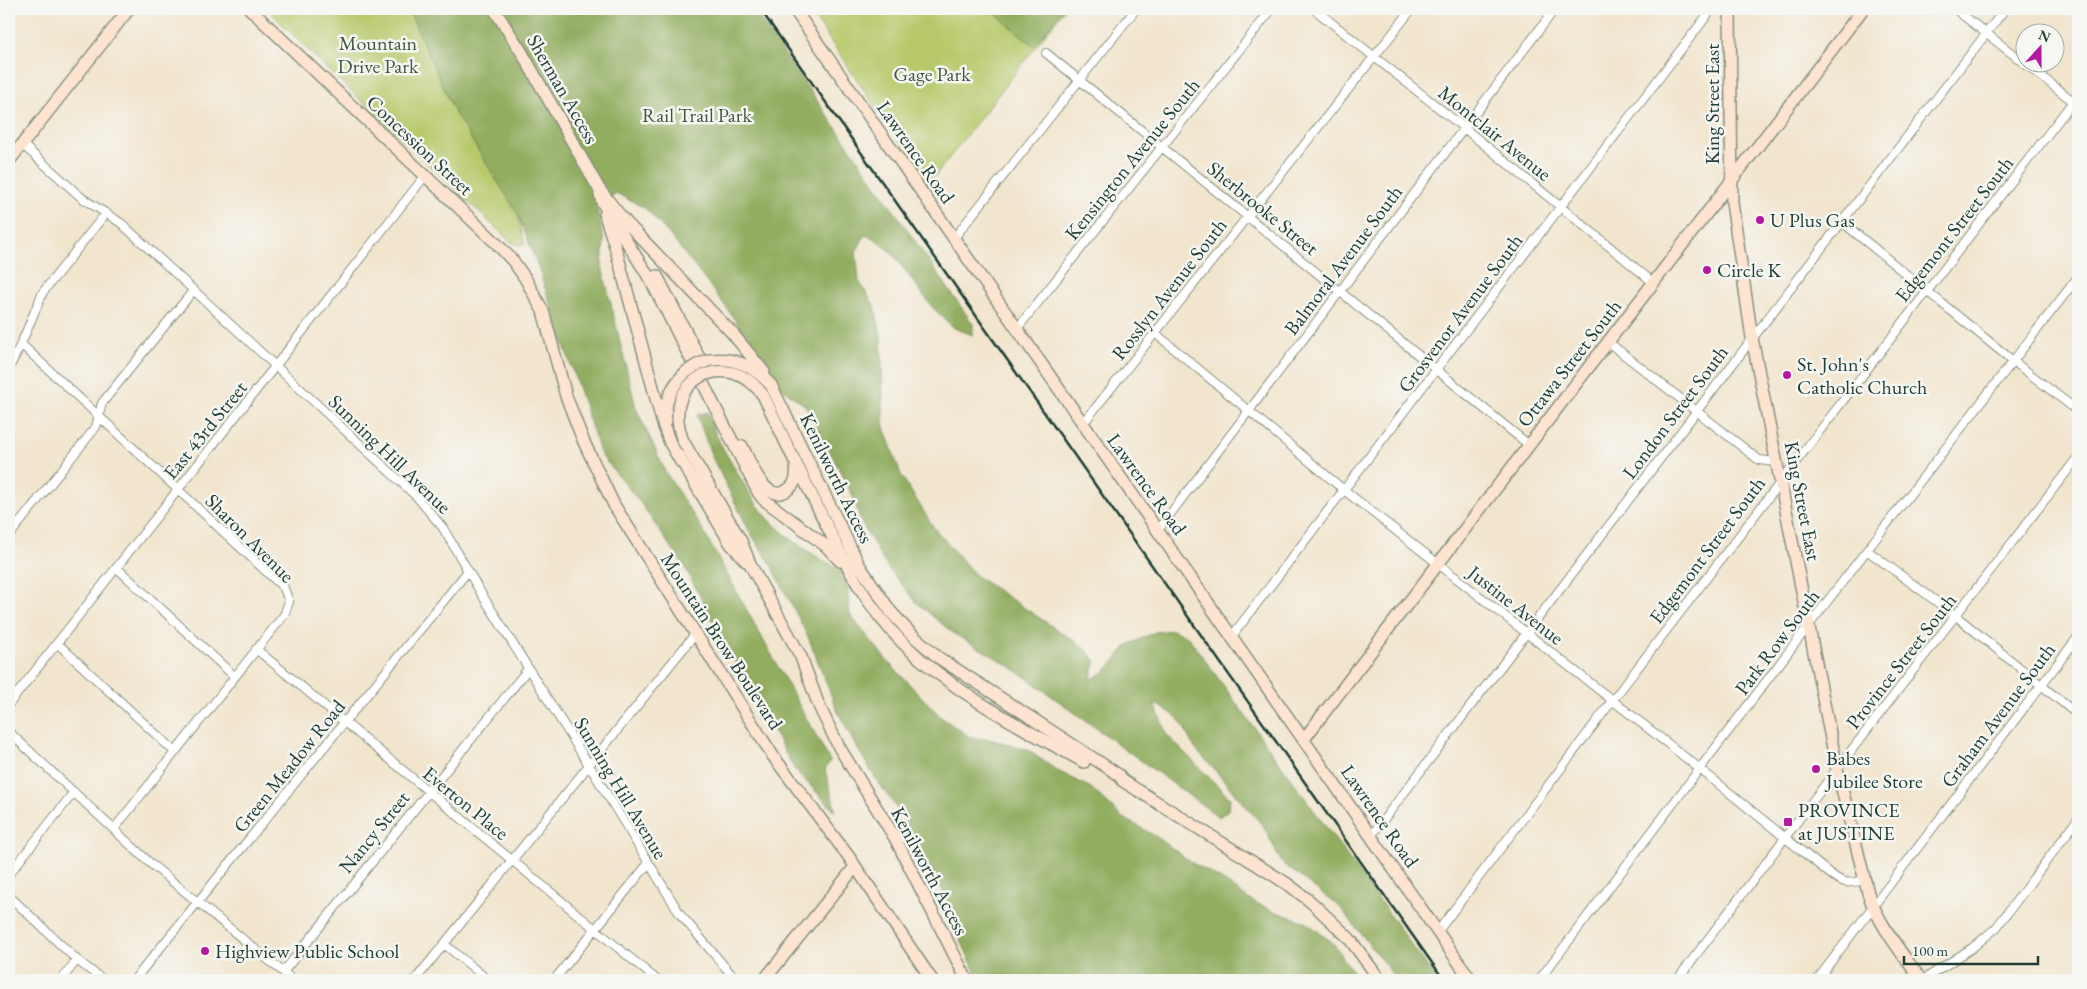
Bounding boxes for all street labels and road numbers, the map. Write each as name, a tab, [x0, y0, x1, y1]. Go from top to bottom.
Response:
street label: Sherman Access	[521, 30, 605, 148]
street label: King Street East	[1699, 43, 1725, 165]
street label: Kensington Avenue South	[1059, 73, 1205, 245]
street label: Montclair Avenue	[1433, 79, 1557, 187]
street label: Concession Street	[361, 89, 479, 202]
street label: Lawrence Road	[871, 96, 961, 209]
street label: Edgemont Street South	[1889, 151, 2019, 307]
street label: Sherbrooke Street	[1202, 155, 1324, 261]
street label: Balmoral Avenue South	[1278, 180, 1408, 340]
street label: Rosslyn Avenue South	[1106, 213, 1232, 365]
street label: Grosvenor Avenue South	[1392, 228, 1528, 398]
street label: Ottawa Street South	[1511, 294, 1627, 432]
street label: London Street South	[1616, 340, 1734, 484]
street label: East 43rd Street	[157, 375, 253, 485]
street label: Sunning Hill Avenue	[323, 389, 457, 519]
street label: Kenilworth Access	[794, 408, 880, 548]
street label: Lawrence Road	[1101, 428, 1193, 541]
street label: King Street East	[1779, 439, 1827, 564]
street label: Edgemont Street South	[1643, 471, 1771, 629]
street label: Sharon Avenue	[200, 488, 300, 588]
street label: Mountain Brow Boulevard	[655, 547, 789, 735]
street label: Justine Avenue	[1461, 558, 1569, 651]
street label: Park Row South	[1729, 584, 1825, 700]
street label: Province Street South	[1840, 588, 1962, 734]
street label: Graham Avenue South	[1935, 637, 2061, 793]
street label: Green Meadow Road	[227, 693, 351, 838]
street label: Sunning Hill Avenue	[568, 712, 674, 864]
street label: Everton Place	[418, 760, 515, 846]
street label: Lawrence Road	[1335, 760, 1425, 873]
street label: Nancy Street	[333, 785, 416, 879]
street label: Kenilworth Access	[885, 802, 975, 940]

